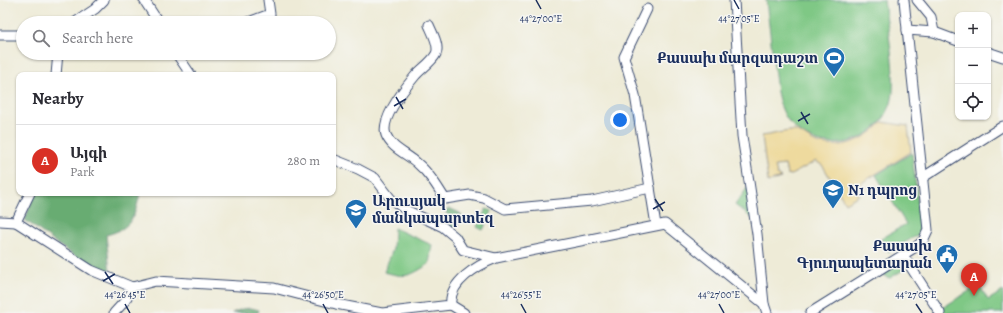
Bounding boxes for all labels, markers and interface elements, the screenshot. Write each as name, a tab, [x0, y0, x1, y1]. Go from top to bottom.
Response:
text: 44°27'00"E	[520, 12, 562, 25]
text: 44°27'05"E	[718, 12, 760, 25]
map controls	[955, 12, 991, 120]
button: +	[955, 12, 991, 48]
search box	[16, 16, 336, 60]
icon: search	[30, 27, 52, 49]
text: Search here	[62, 28, 133, 48]
sports icon: Քասախ մարզադաշտ	[821, 45, 847, 78]
place label: Քասախ մարզադաշտ	[657, 48, 819, 68]
button: −	[955, 48, 991, 84]
button: locate	[955, 84, 991, 120]
text: Nearby	[32, 87, 83, 110]
your location	[610, 110, 630, 130]
text: Այգի	[70, 143, 107, 163]
text: A	[41, 152, 49, 169]
text: 280 m	[287, 152, 320, 169]
text: Park	[70, 163, 94, 180]
school or university icon: N1 դպրոց	[820, 177, 846, 210]
place label: N1 դպրոց	[848, 180, 917, 200]
place label: Արուսյակ մանկապարտեզ	[372, 191, 494, 228]
school or university icon: Արուսյակ մանկապարտեզ	[343, 197, 369, 230]
place label: Քասախ Գյուղապետարան	[796, 236, 932, 273]
public building icon: Քասախ Գյուղապետարան	[934, 242, 960, 275]
pin: A	[961, 263, 987, 296]
text: 44°26'45"E	[105, 288, 146, 301]
text: 44°26'50"E	[302, 288, 344, 301]
text: 44°26'55"E	[501, 288, 541, 301]
text: 44°27'00"E	[698, 288, 740, 301]
text: 44°27'05"E	[895, 288, 937, 301]

